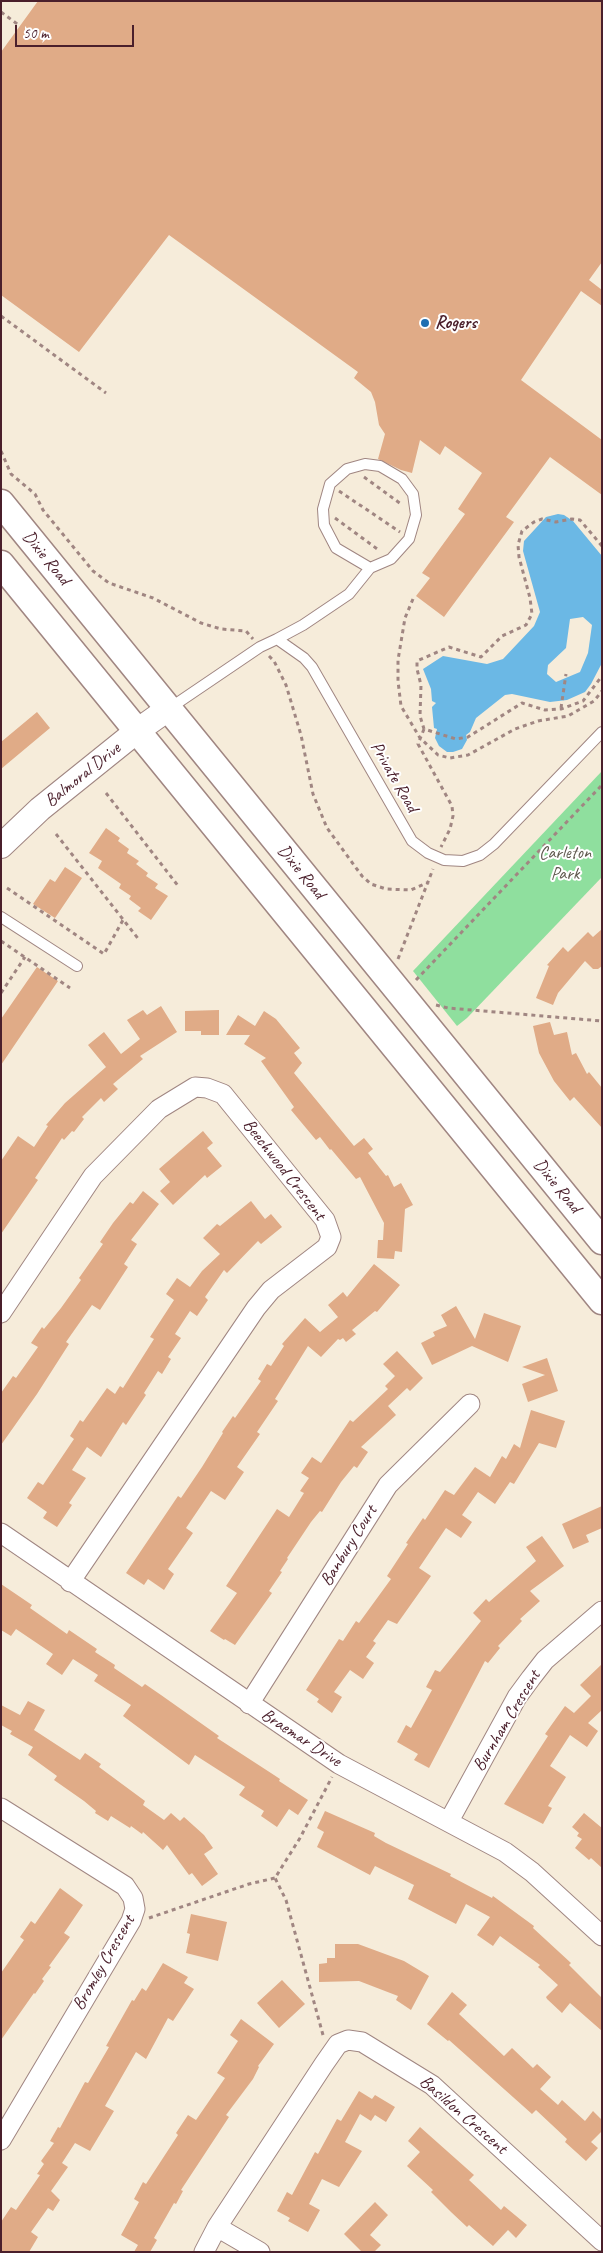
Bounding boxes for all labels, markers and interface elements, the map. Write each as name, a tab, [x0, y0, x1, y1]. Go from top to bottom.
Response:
scale bar	[18, 15, 136, 47]
text: 50 m	[23, 24, 49, 43]
place label: Rogers	[435, 312, 476, 334]
marker: Rogers	[419, 317, 431, 329]
street label: Dixie Road	[17, 526, 75, 590]
street label: Balmoral Drive	[41, 738, 125, 812]
street label: Private Road	[365, 738, 423, 816]
street label: Dixie Road	[272, 840, 330, 904]
park label: Carleton Park	[539, 842, 591, 884]
street label: Beechwood Crescent	[238, 1115, 330, 1225]
street label: Dixie Road	[528, 1154, 586, 1218]
street label: Banbury Court	[316, 1502, 382, 1590]
street label: Burnham Crescent	[468, 1667, 546, 1775]
street label: Braemar Drive	[257, 1704, 345, 1772]
street label: Bromley Crescent	[68, 1912, 140, 2014]
street label: Basildon Crescent	[415, 2071, 511, 2159]

